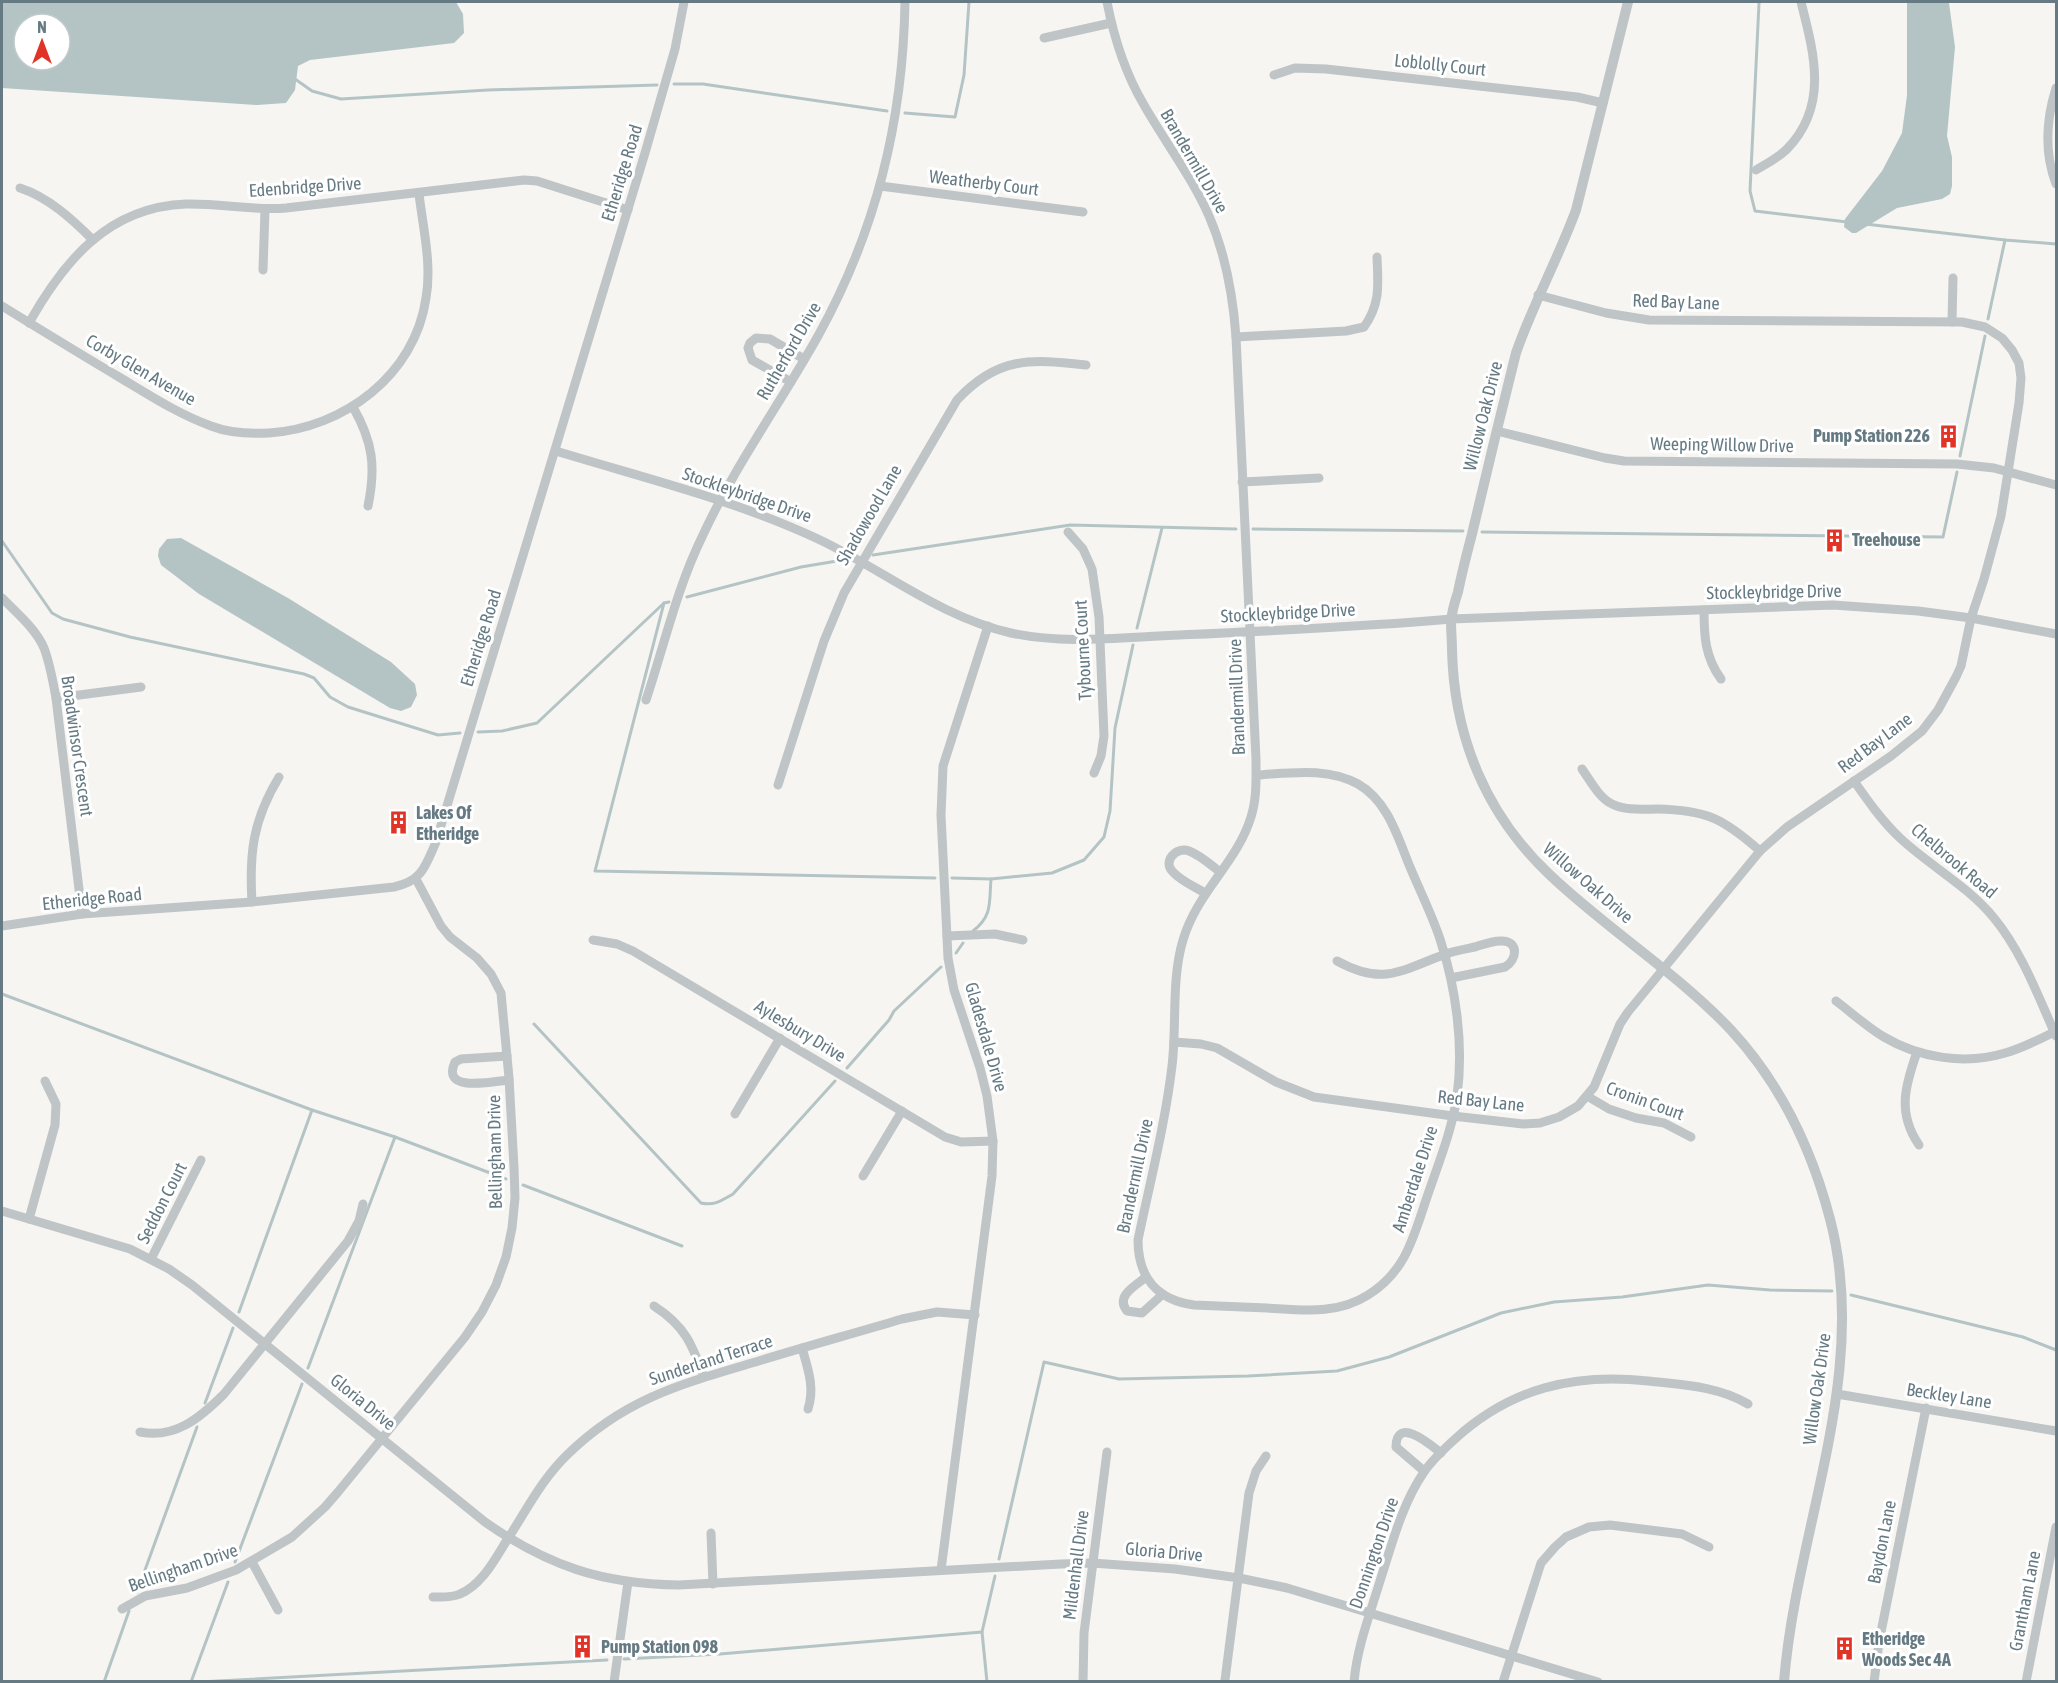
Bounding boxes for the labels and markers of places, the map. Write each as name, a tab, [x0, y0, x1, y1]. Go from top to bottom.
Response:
building icon: Pump Station 226	[1935, 423, 1961, 449]
place label: Pump Station 226	[1813, 425, 1930, 446]
building icon: Treehouse	[1821, 527, 1847, 553]
place label: Treehouse	[1852, 529, 1921, 550]
place label: Lakes Of Etheridge	[416, 802, 479, 844]
building icon: Lakes Of Etheridge	[385, 810, 411, 836]
place label: Etheridge Woods Sec 4A	[1861, 1628, 1951, 1670]
building icon: Pump Station 098	[570, 1634, 596, 1660]
place label: Pump Station 098	[601, 1636, 718, 1657]
building icon: Etheridge Woods Sec 4A	[1831, 1636, 1857, 1662]

